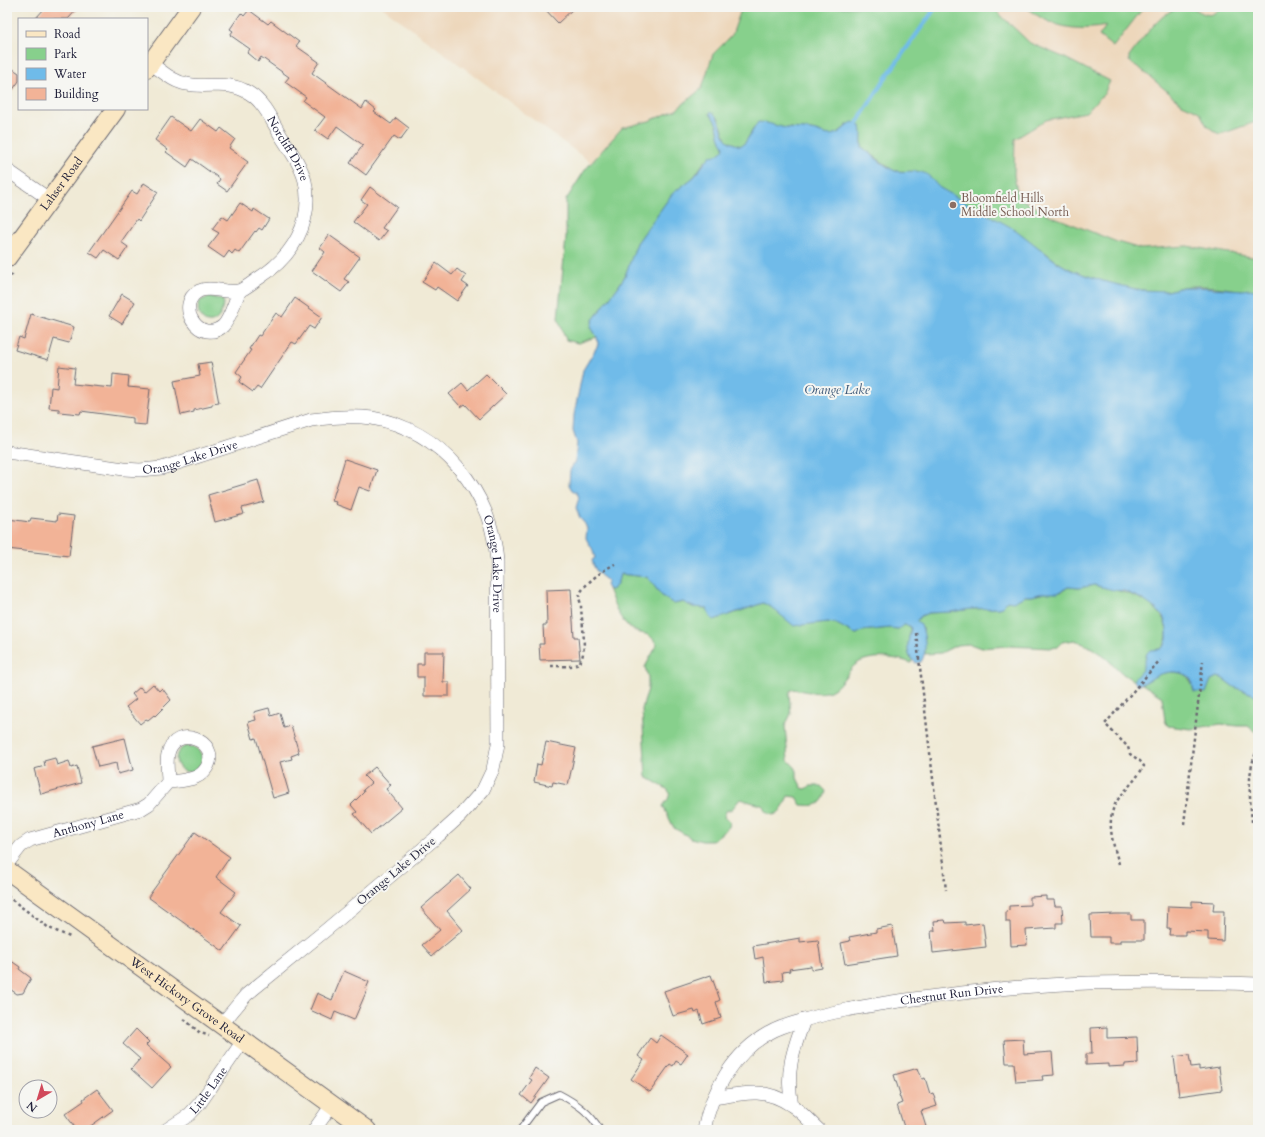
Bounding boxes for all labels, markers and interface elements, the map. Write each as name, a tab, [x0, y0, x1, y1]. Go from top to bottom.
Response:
legend	[18, 18, 148, 110]
text: Road	[54, 26, 81, 42]
text: Park	[54, 46, 78, 62]
text: Water	[53, 66, 87, 82]
text: Building	[54, 86, 99, 102]
street label: Norcliff Drive	[263, 113, 313, 183]
street label: Lahser Road	[36, 153, 87, 214]
place label: Bloomfield Hills Middle School North	[961, 190, 1069, 220]
marker: Bloomfield Hills Middle School North	[948, 200, 958, 210]
water label: Orange Lake	[804, 381, 871, 399]
street label: Orange Lake Drive	[142, 436, 240, 478]
street label: Orange Lake Drive	[479, 513, 505, 613]
street label: Anthony Lane	[51, 806, 126, 841]
street label: Orange Lake Drive	[353, 833, 439, 909]
street label: West Hickory Grove Road	[126, 953, 248, 1047]
street label: Chestnut Run Drive	[899, 981, 1004, 1009]
street label: Little Lane	[186, 1063, 231, 1117]
north arrow	[18, 1079, 58, 1119]
text: N	[23, 1097, 41, 1115]

